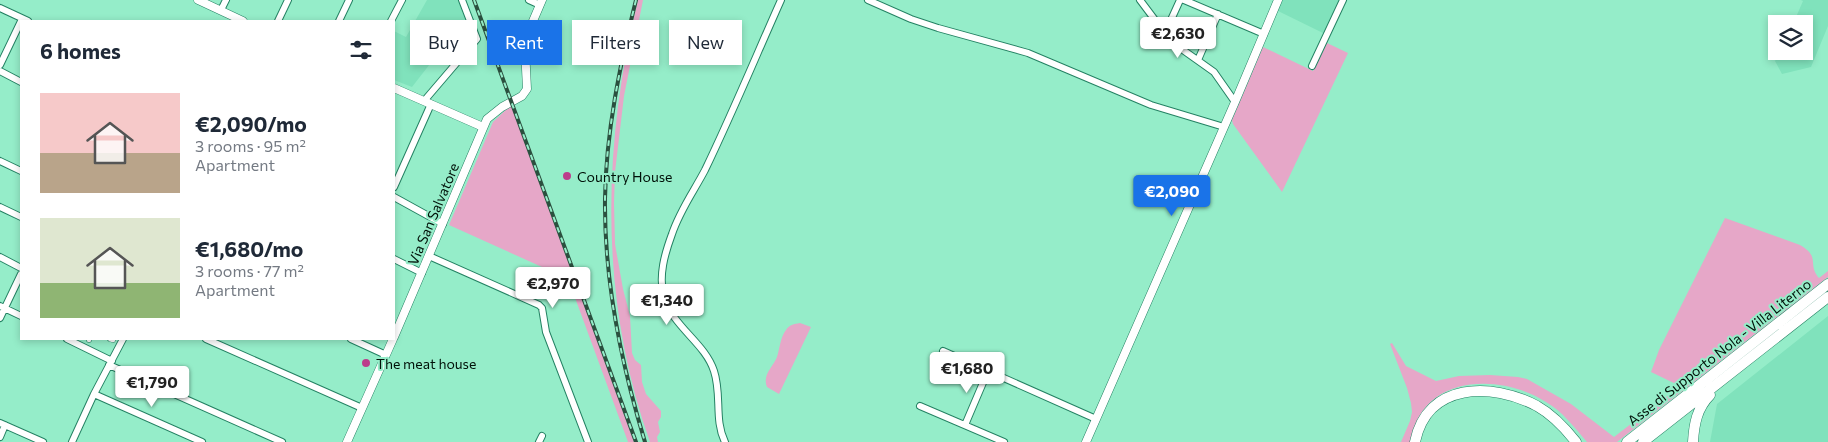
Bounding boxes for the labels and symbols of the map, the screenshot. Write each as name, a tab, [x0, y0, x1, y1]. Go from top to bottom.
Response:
pin: €2,630	[1137, 17, 1219, 59]
street label: Via San Salvatore	[404, 160, 462, 268]
place label: Country House	[577, 168, 673, 185]
marker: Country House	[561, 170, 573, 182]
pin: €2,090	[1131, 174, 1213, 217]
pin: €2,970	[512, 266, 594, 309]
street label: Asse di Supporto Nola - Villa Literno	[1624, 275, 1814, 429]
pin: €1,340	[626, 284, 708, 326]
pin: €1,680	[926, 352, 1008, 394]
place label: The meat house	[376, 355, 476, 372]
marker: The meat house	[360, 357, 372, 369]
pin: €1,790	[111, 366, 193, 408]

